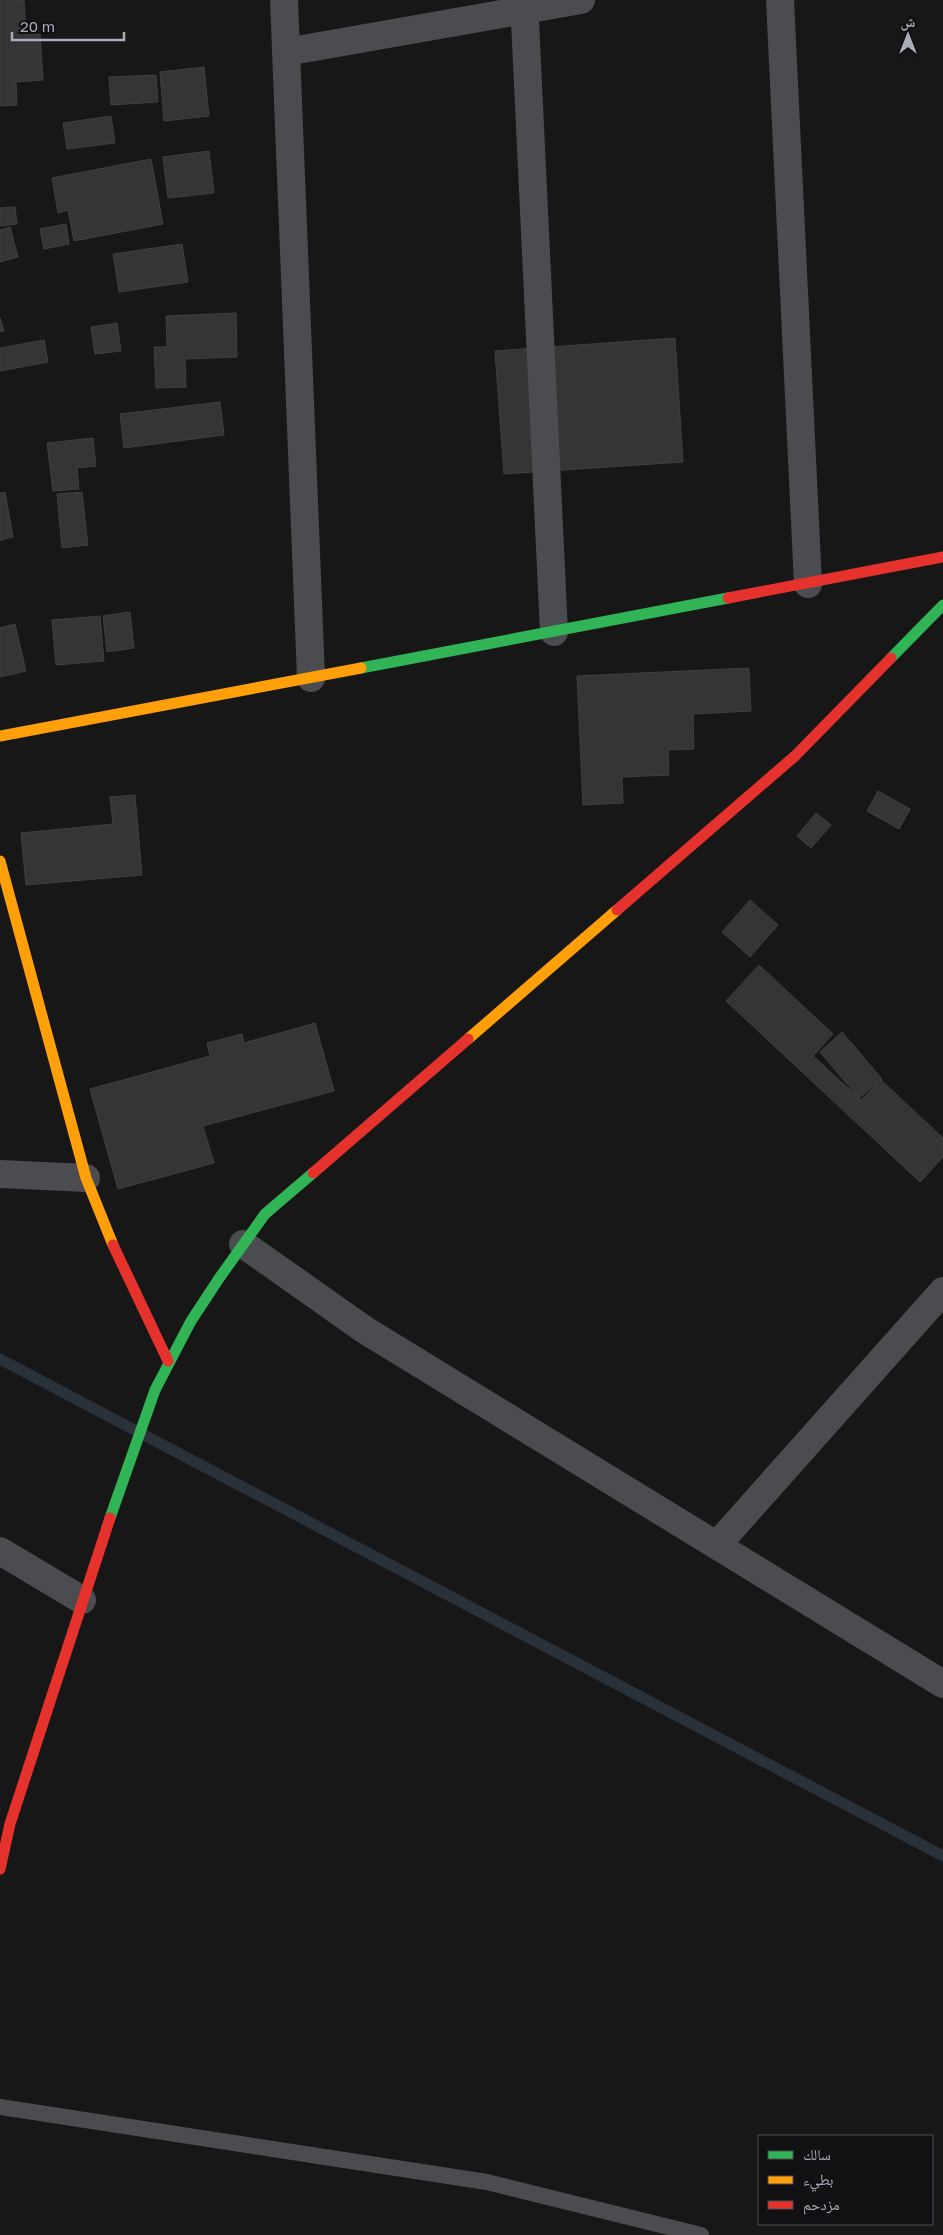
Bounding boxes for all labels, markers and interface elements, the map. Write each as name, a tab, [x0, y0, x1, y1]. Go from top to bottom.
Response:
scale bar	[12, 10, 125, 42]
north arrow	[883, 10, 933, 60]
text: ش	[901, 13, 916, 31]
text: 20 m	[20, 17, 55, 35]
legend	[758, 2135, 933, 2225]
text: سالك	[803, 2145, 831, 2163]
text: بطيء	[803, 2170, 833, 2192]
text: مزدحم	[803, 2195, 840, 2215]

